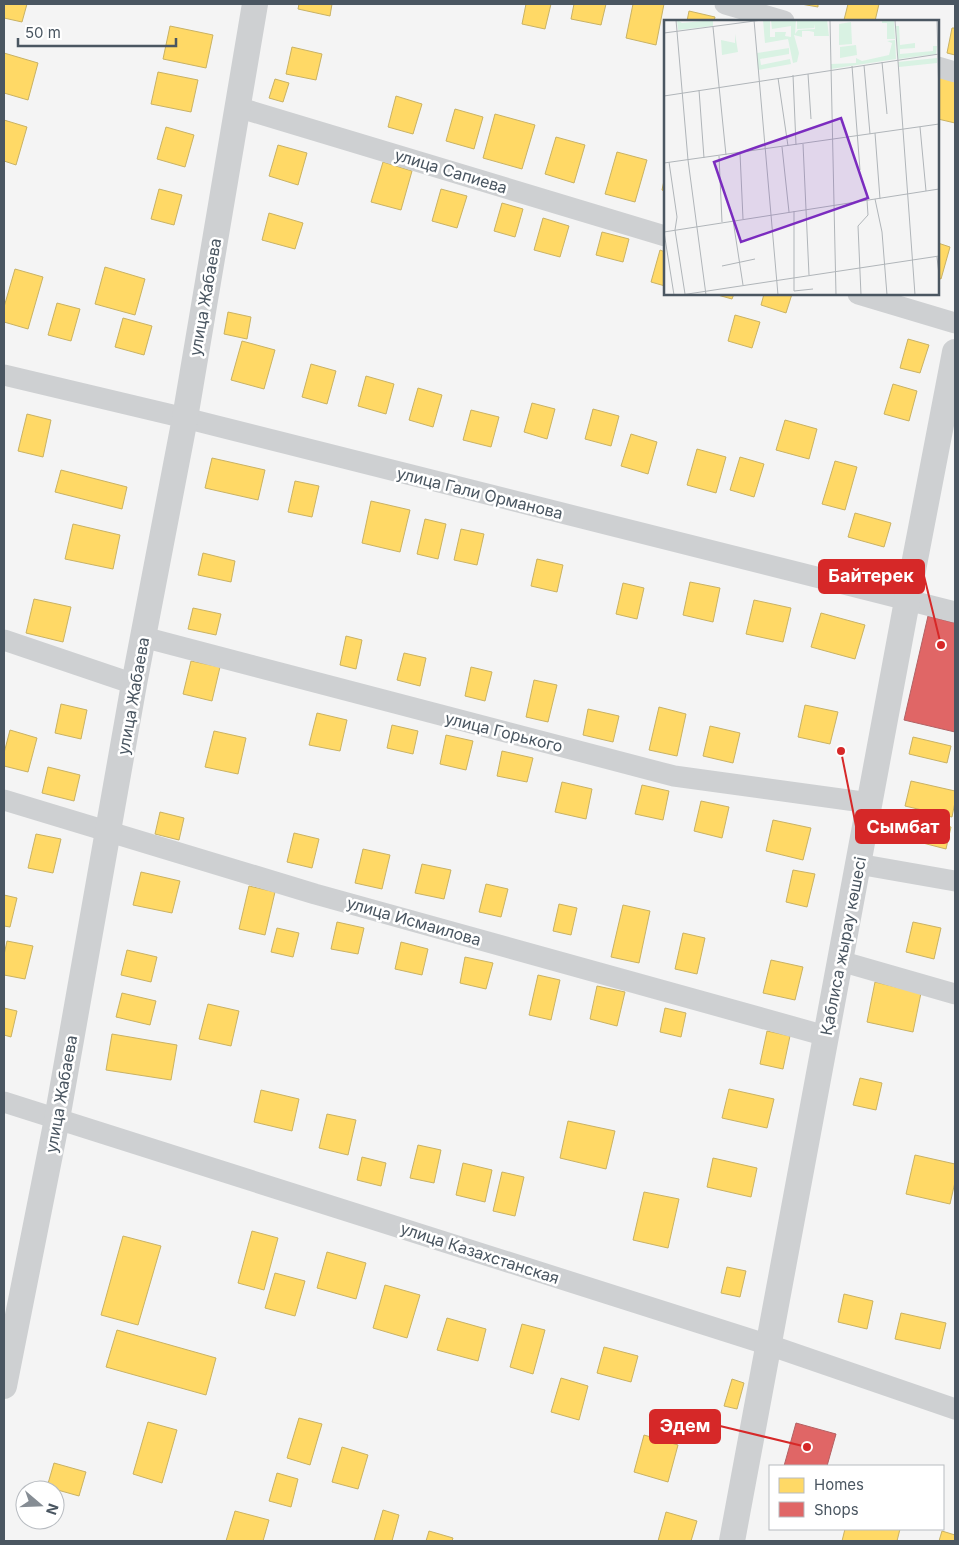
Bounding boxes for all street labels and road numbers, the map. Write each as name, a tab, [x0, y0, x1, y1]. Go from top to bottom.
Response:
street label: улица Сапиева	[392, 144, 510, 198]
street label: улица Жабаева	[185, 237, 225, 357]
street label: улица Гали Орманова	[395, 463, 565, 523]
street label: улица Жабаева	[113, 636, 153, 756]
street label: улица Горького	[443, 708, 565, 756]
street label: Қаблиса жырау көшесі	[816, 855, 870, 1037]
street label: улица Исмаилова	[345, 892, 483, 950]
street label: улица Жабаева	[41, 1034, 81, 1154]
street label: улица Казахстанская	[398, 1218, 562, 1288]

